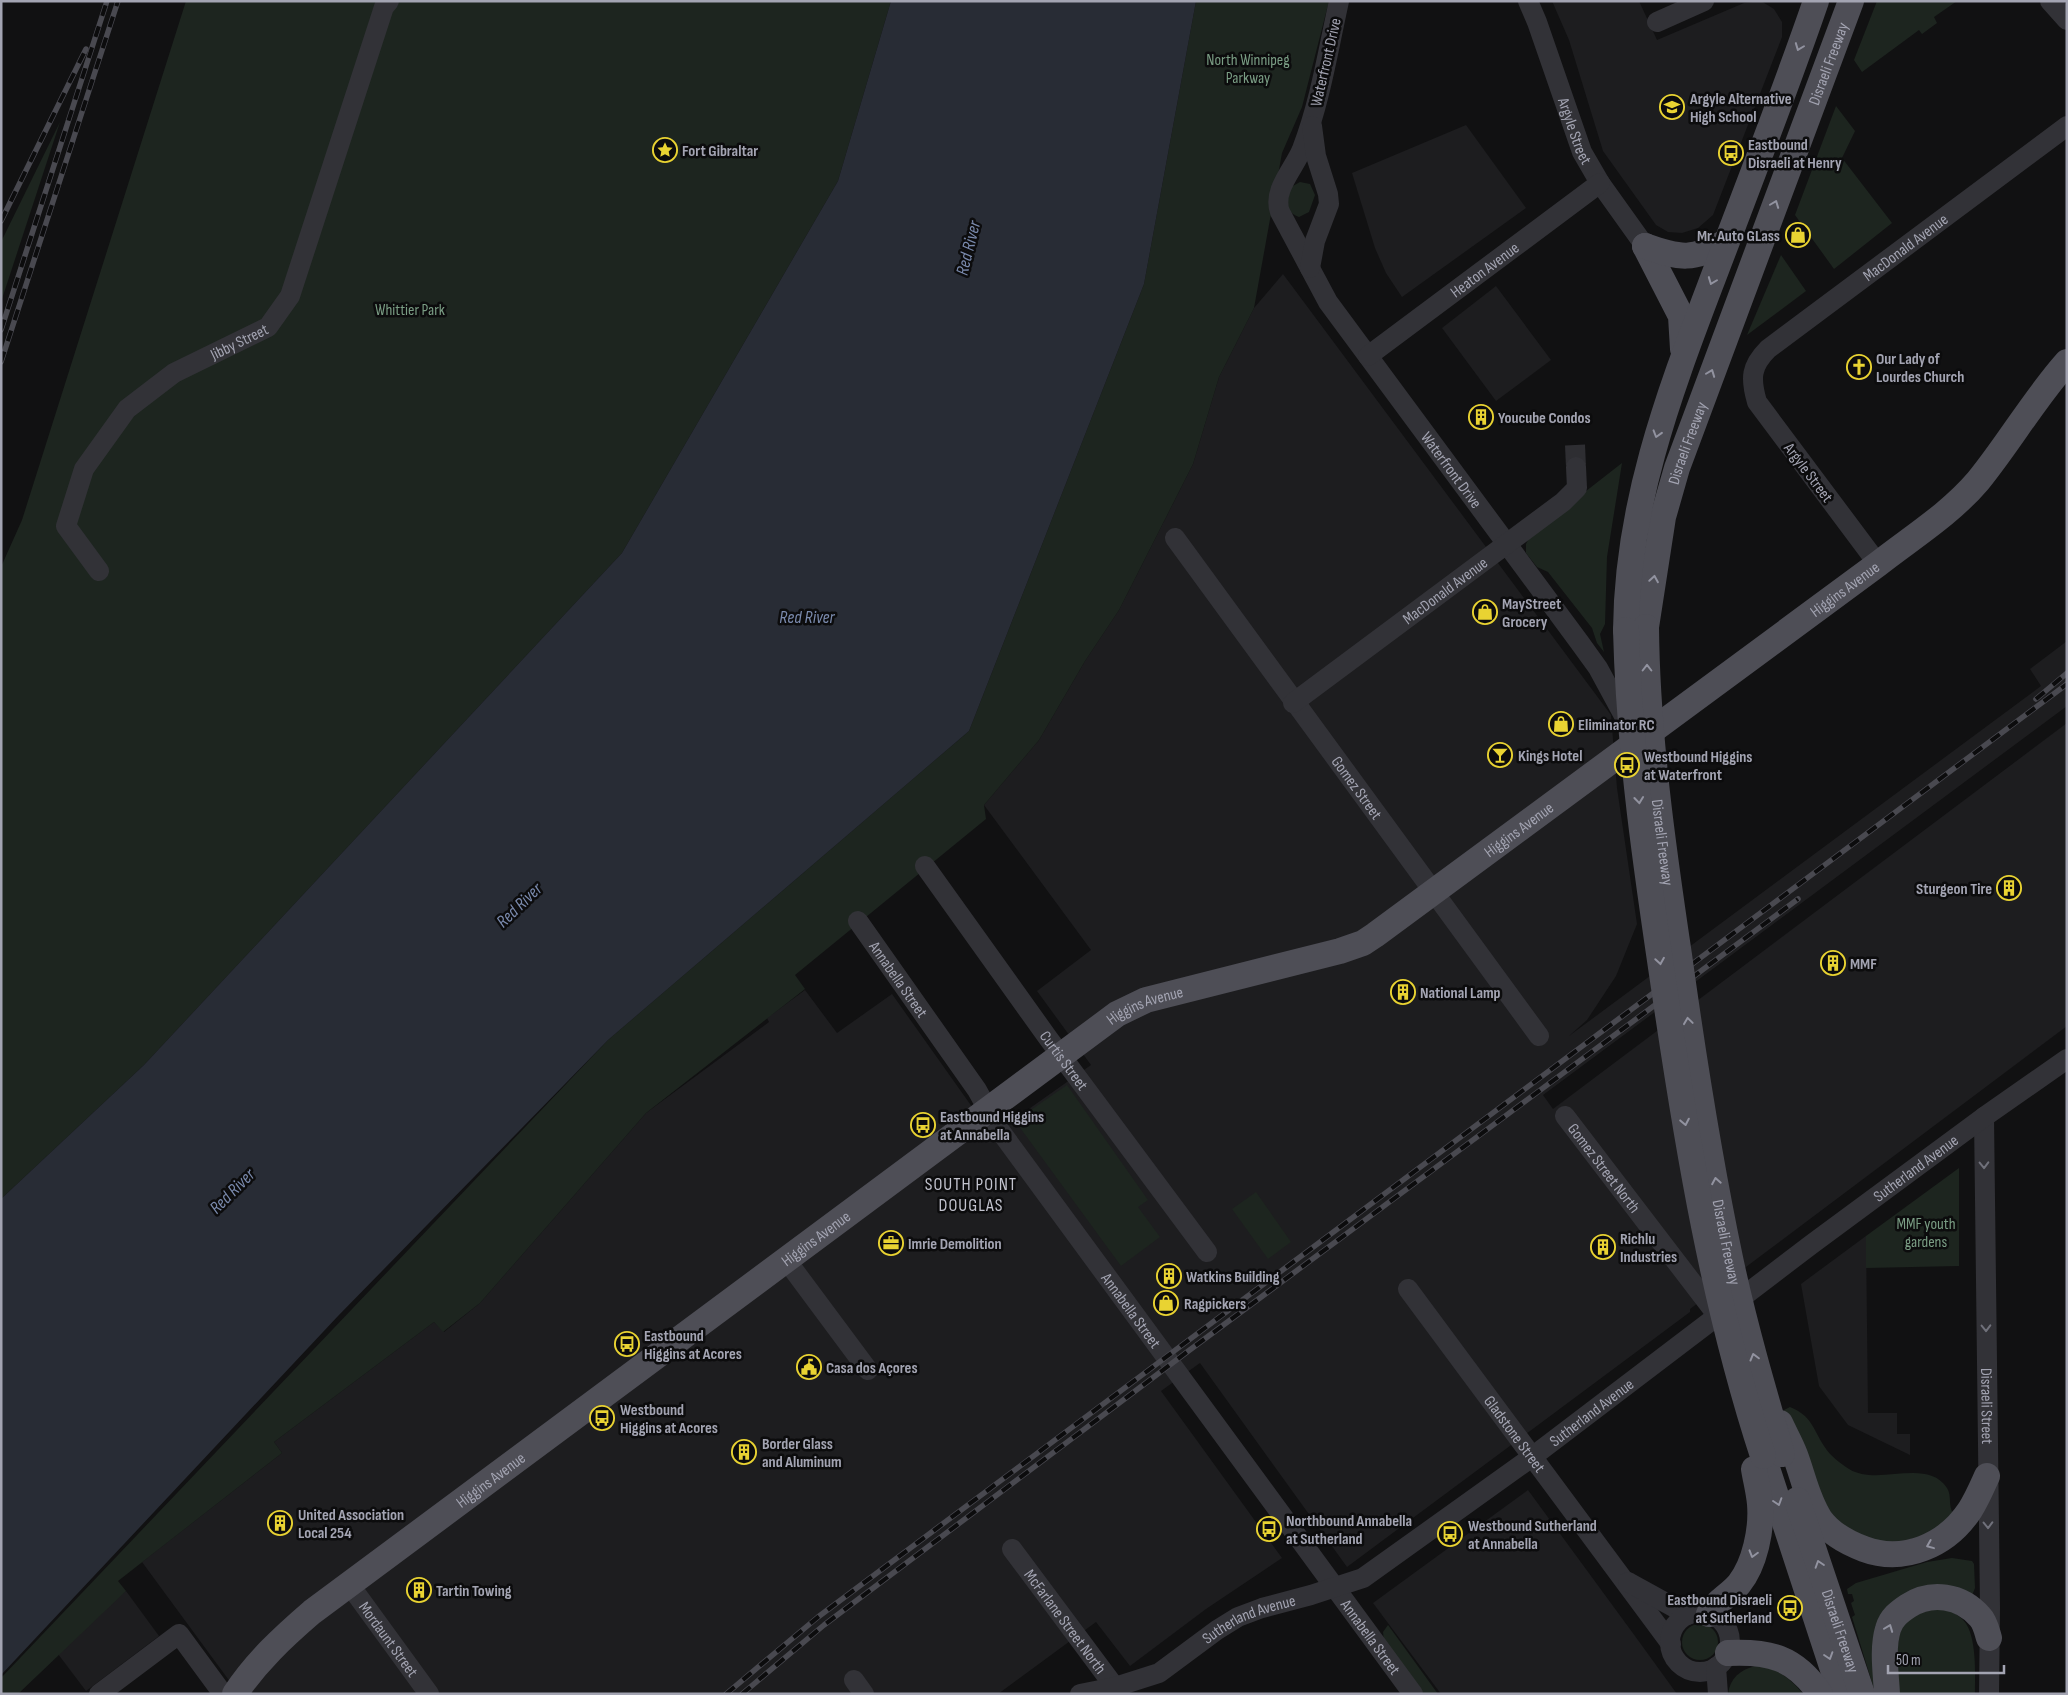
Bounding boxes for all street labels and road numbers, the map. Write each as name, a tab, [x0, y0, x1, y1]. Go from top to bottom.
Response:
street label: Waterfront Drive	[1307, 16, 1346, 108]
street label: Disraeli Freeway	[1805, 20, 1853, 108]
street label: Argyle Street	[1553, 94, 1595, 168]
street label: MacDonald Avenue	[1860, 210, 1952, 286]
street label: Heaton Avenue	[1447, 239, 1523, 302]
street label: Jibby Street	[207, 320, 272, 365]
street label: Disraeli Freeway	[1665, 400, 1712, 487]
street label: Waterfront Drive	[1416, 429, 1485, 512]
street label: Argyle Street	[1779, 439, 1836, 506]
street label: MacDonald Avenue	[1399, 554, 1492, 629]
street label: Higgins Avenue	[1807, 558, 1884, 622]
street label: Gomez Street	[1327, 753, 1386, 824]
street label: Disraeli Freeway	[1647, 798, 1677, 887]
street label: Higgins Avenue	[1481, 799, 1558, 862]
street label: Annabella Street	[864, 937, 931, 1022]
street label: Higgins Avenue	[1103, 983, 1185, 1030]
street label: Curtis Street	[1035, 1028, 1092, 1095]
street label: Gomez Street North	[1563, 1120, 1643, 1217]
street label: Sutherland Avenue	[1870, 1131, 1962, 1206]
street label: Disraeli Freeway	[1708, 1198, 1744, 1287]
street label: Higgins Avenue	[778, 1207, 855, 1271]
street label: Annabella Street	[1096, 1269, 1164, 1352]
street label: Disraeli Street	[1976, 1368, 1996, 1444]
street label: Sutherland Avenue	[1546, 1375, 1638, 1451]
street label: Gladstone Street	[1479, 1392, 1549, 1477]
street label: Higgins Avenue	[453, 1449, 529, 1513]
street label: McFarlane Street North	[1020, 1566, 1110, 1678]
street label: Disraeli Freeway	[1817, 1587, 1862, 1675]
street label: Sutherland Avenue	[1199, 1592, 1298, 1649]
street label: Annabella Street	[1335, 1596, 1404, 1679]
street label: Mordaunt Street	[354, 1599, 421, 1681]

